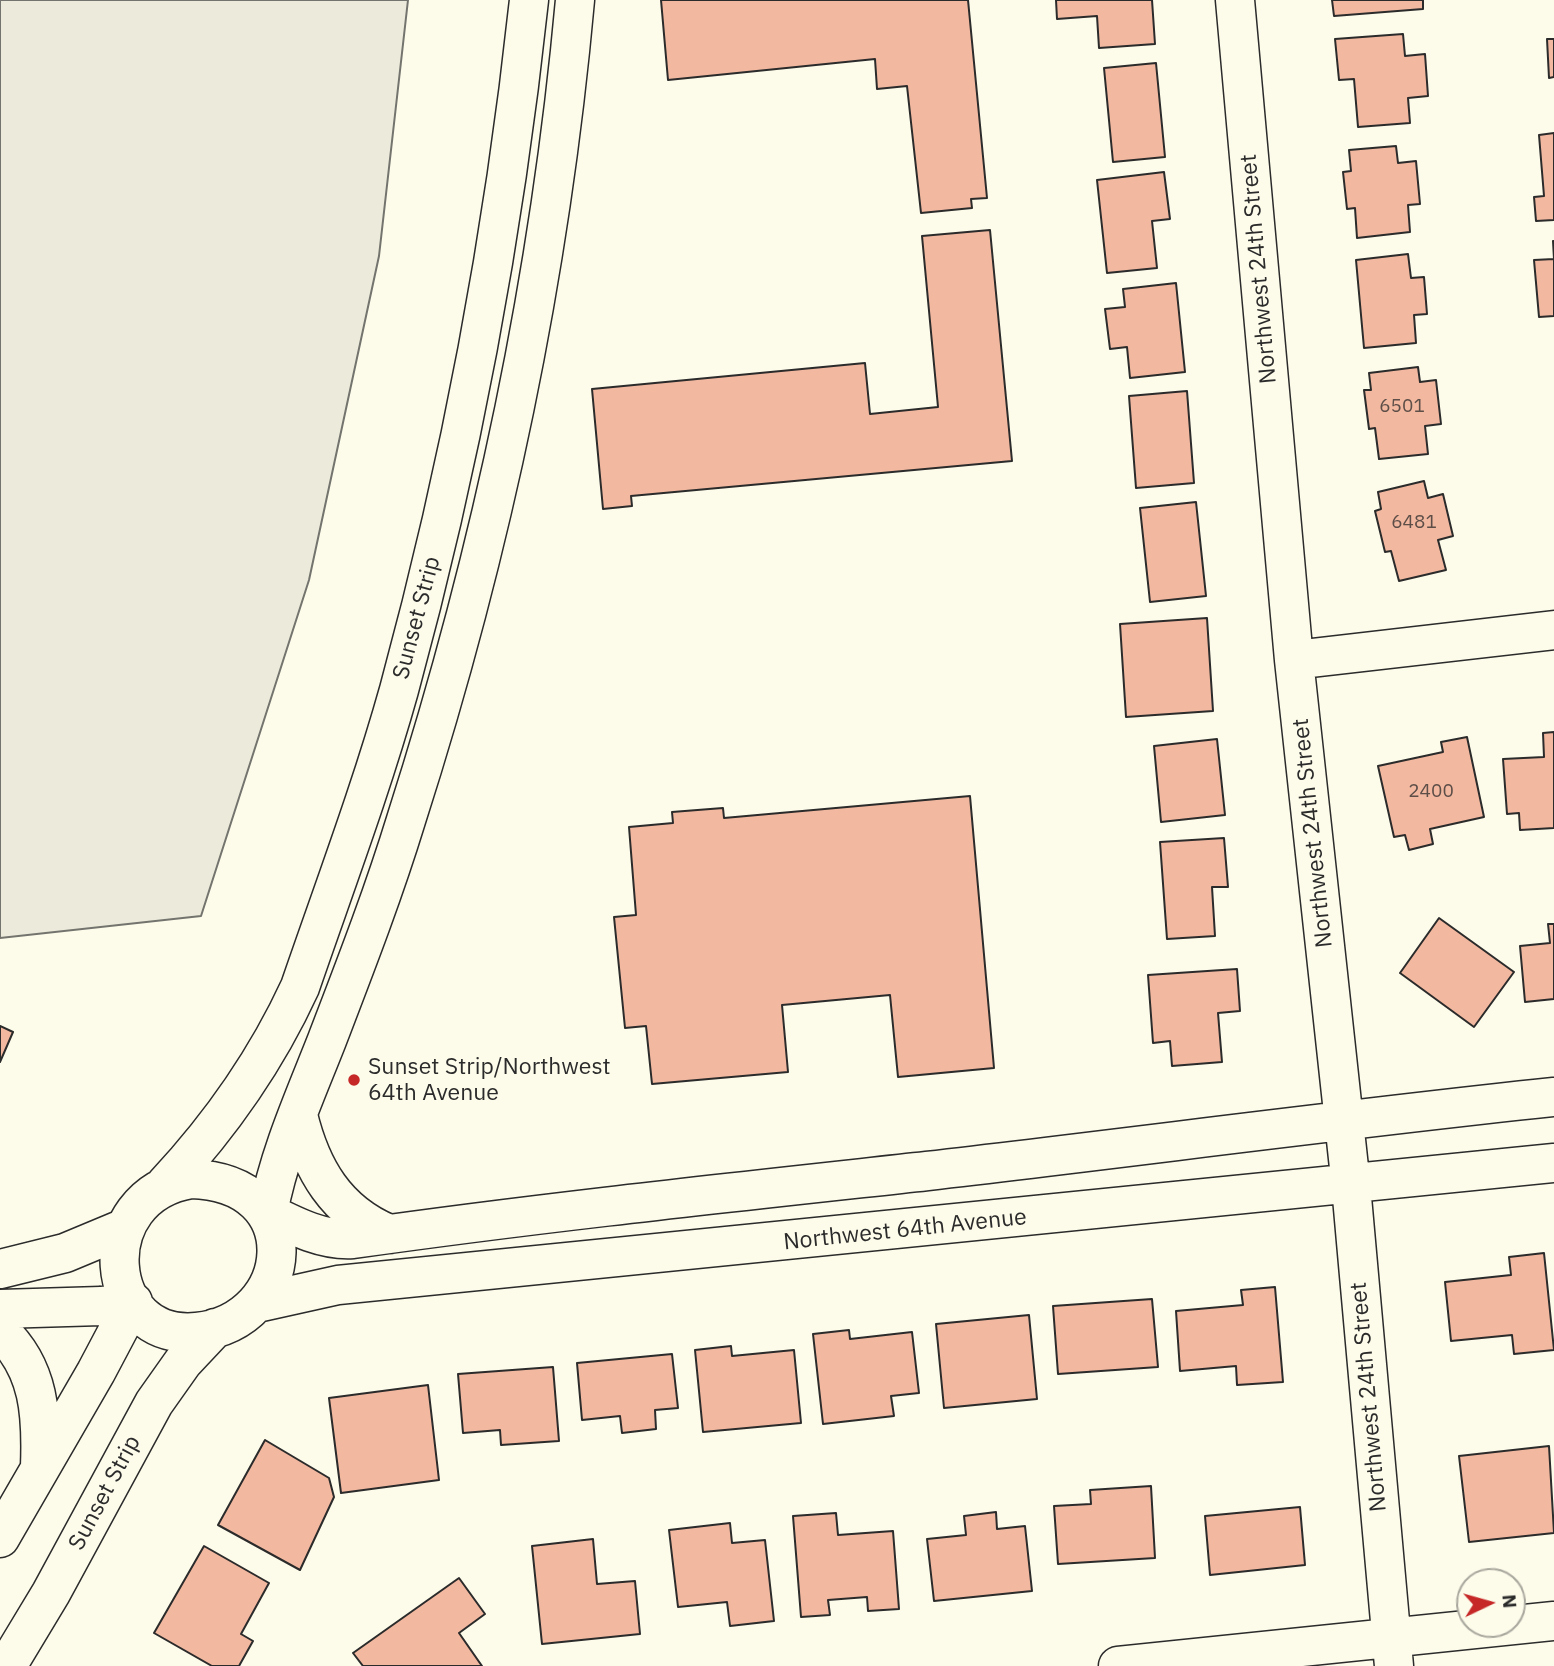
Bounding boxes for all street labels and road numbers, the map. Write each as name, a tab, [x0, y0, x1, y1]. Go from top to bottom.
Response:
street label: Northwest 24th Street	[1235, 153, 1283, 385]
street label: Sunset Strip	[387, 554, 447, 682]
street label: Northwest 24th Street	[1287, 717, 1339, 949]
street label: Northwest 64th Avenue	[782, 1204, 1028, 1256]
street label: Northwest 24th Street	[1345, 1281, 1393, 1513]
street label: Sunset Strip	[63, 1431, 147, 1555]

